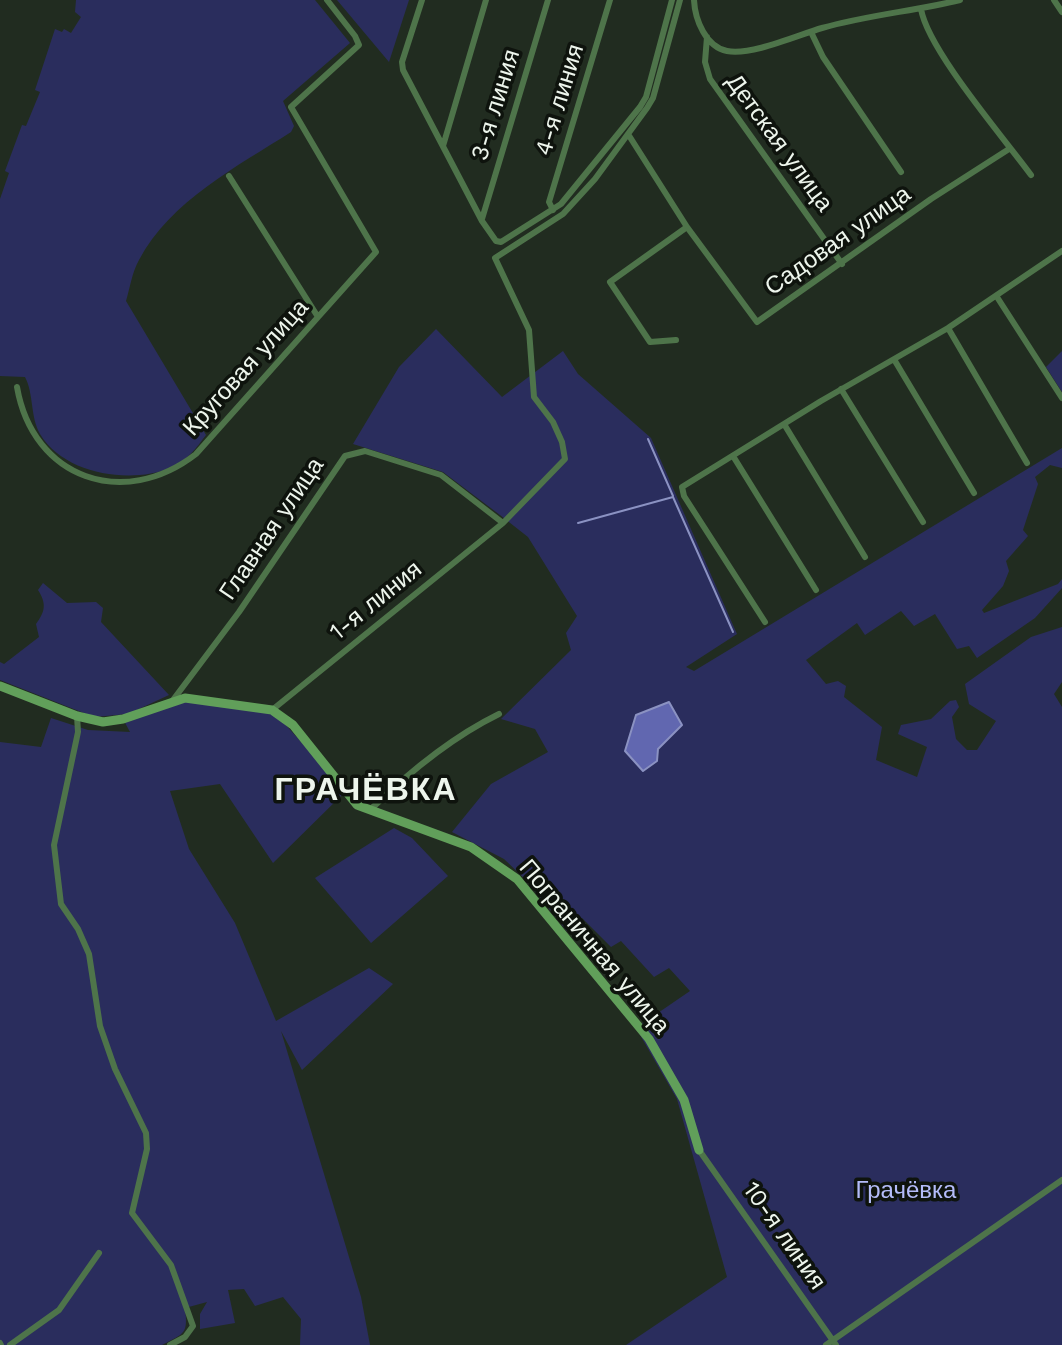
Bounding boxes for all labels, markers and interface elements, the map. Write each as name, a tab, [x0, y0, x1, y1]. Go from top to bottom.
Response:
street label: 4-я линия	[529, 41, 591, 159]
street label: 3-я линия	[465, 46, 527, 164]
street label: Детская улица	[719, 69, 839, 217]
street label: Садовая улица	[760, 180, 916, 302]
street label: Круговая улица	[177, 294, 315, 442]
street label: Главная улица	[214, 452, 330, 606]
street label: 1-я линия	[324, 555, 428, 647]
district label: ГРАЧЁВКА	[276, 772, 456, 810]
street label: Пограничная улица	[513, 854, 675, 1040]
street label: 10-я линия	[736, 1177, 832, 1295]
park label: Грачёвка	[856, 1177, 956, 1205]

